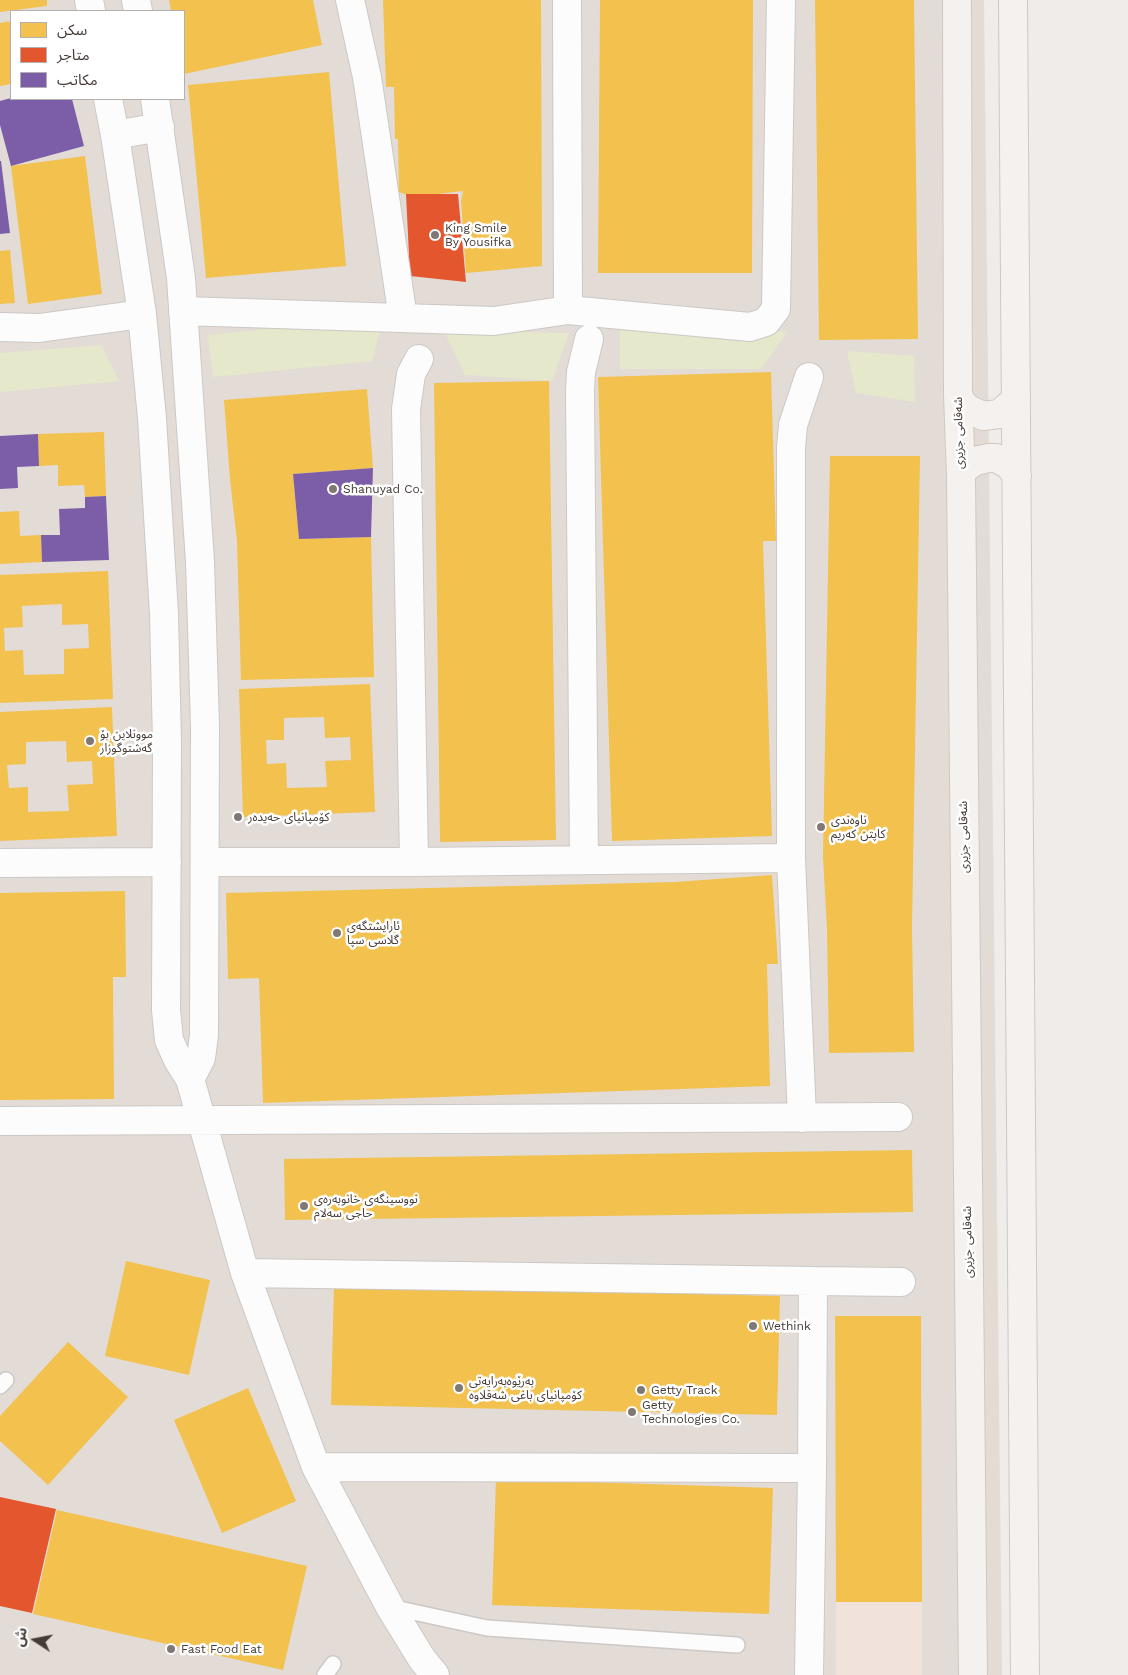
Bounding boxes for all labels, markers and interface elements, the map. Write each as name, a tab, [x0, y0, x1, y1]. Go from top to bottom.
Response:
legend	[10, 10, 185, 100]
text: سكن	[57, 21, 87, 39]
text: متاجر	[57, 46, 90, 64]
text: مكاتب	[57, 71, 98, 89]
place label: King Smile By Yousifka	[445, 221, 511, 249]
marker: King Smile By Yousifka	[429, 229, 441, 241]
street label: شەقامی جزیری	[951, 397, 967, 469]
place label: Shanuyad Co.	[343, 482, 423, 496]
marker: Shanuyad Co.	[327, 483, 339, 495]
place label: موونلاین بۆ گەشتوگوزار	[100, 727, 153, 755]
marker: موونلاین بۆ گەشتوگوزار	[84, 735, 96, 747]
street label: شەقامی جزیری	[956, 801, 972, 873]
place label: کۆمپانیای حەیدەر	[248, 810, 329, 824]
marker: کۆمپانیای حەیدەر	[232, 811, 244, 823]
place label: ناوەندی کاپتن کەریم	[831, 813, 886, 841]
marker: ناوەندی کاپتن کەریم	[815, 821, 827, 833]
place label: ئارایشتگەی گلاسی سپا	[347, 919, 400, 947]
marker: ئارایشتگەی گلاسی سپا	[331, 927, 343, 939]
place label: نووسینگەی خانوبەرەی حاجی سەلام	[314, 1192, 418, 1220]
marker: نووسینگەی خانوبەرەی حاجی سەلام	[298, 1200, 310, 1212]
street label: شەقامی جزیری	[960, 1206, 976, 1278]
place label: Wethink	[763, 1319, 811, 1333]
marker: Wethink	[747, 1320, 759, 1332]
place label: بەرێوەبەرایەتی کۆمپانیای باغی شەقلاوە	[469, 1374, 582, 1402]
marker: بەرێوەبەرایەتی کۆمپانیای باغی شەقلاوە	[453, 1382, 465, 1394]
place label: Getty Track	[651, 1383, 717, 1397]
marker: Getty Track	[635, 1384, 647, 1396]
place label: Getty Technologies Co.	[642, 1398, 740, 1426]
marker: Getty Technologies Co.	[626, 1406, 638, 1418]
north arrow	[10, 1615, 60, 1665]
text: ش	[11, 1626, 30, 1648]
place label: Fast Food Eat	[181, 1642, 262, 1656]
marker: Fast Food Eat	[165, 1643, 177, 1655]

